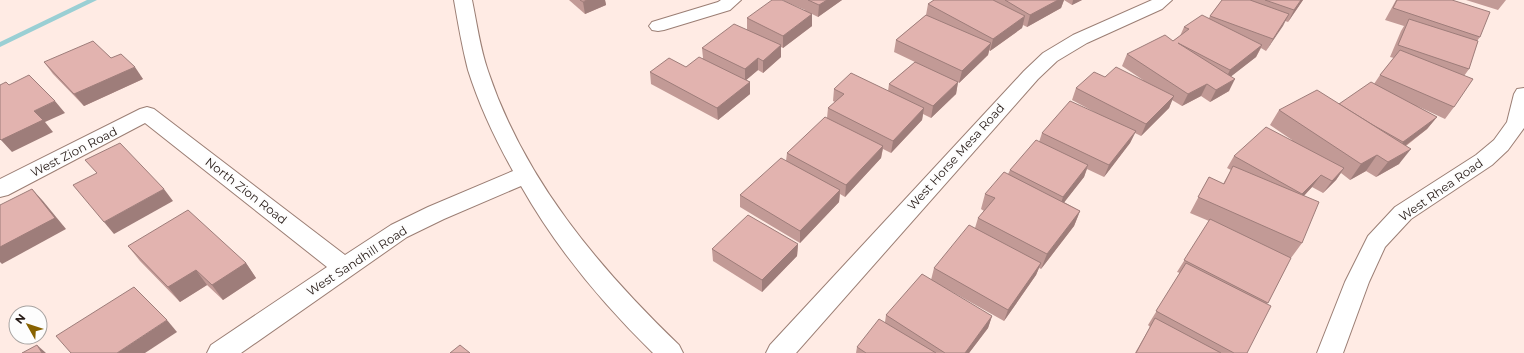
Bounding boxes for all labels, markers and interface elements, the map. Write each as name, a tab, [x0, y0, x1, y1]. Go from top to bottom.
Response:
street label: West Horse Mesa Road	[904, 100, 1007, 213]
street label: West Zion Road	[28, 123, 120, 180]
street label: North Zion Road	[202, 154, 290, 227]
street label: West Rhea Road	[1396, 155, 1486, 224]
street label: West Sandhill Road	[304, 222, 410, 299]
north arrow	[8, 305, 48, 345]
text: N	[12, 311, 28, 327]

